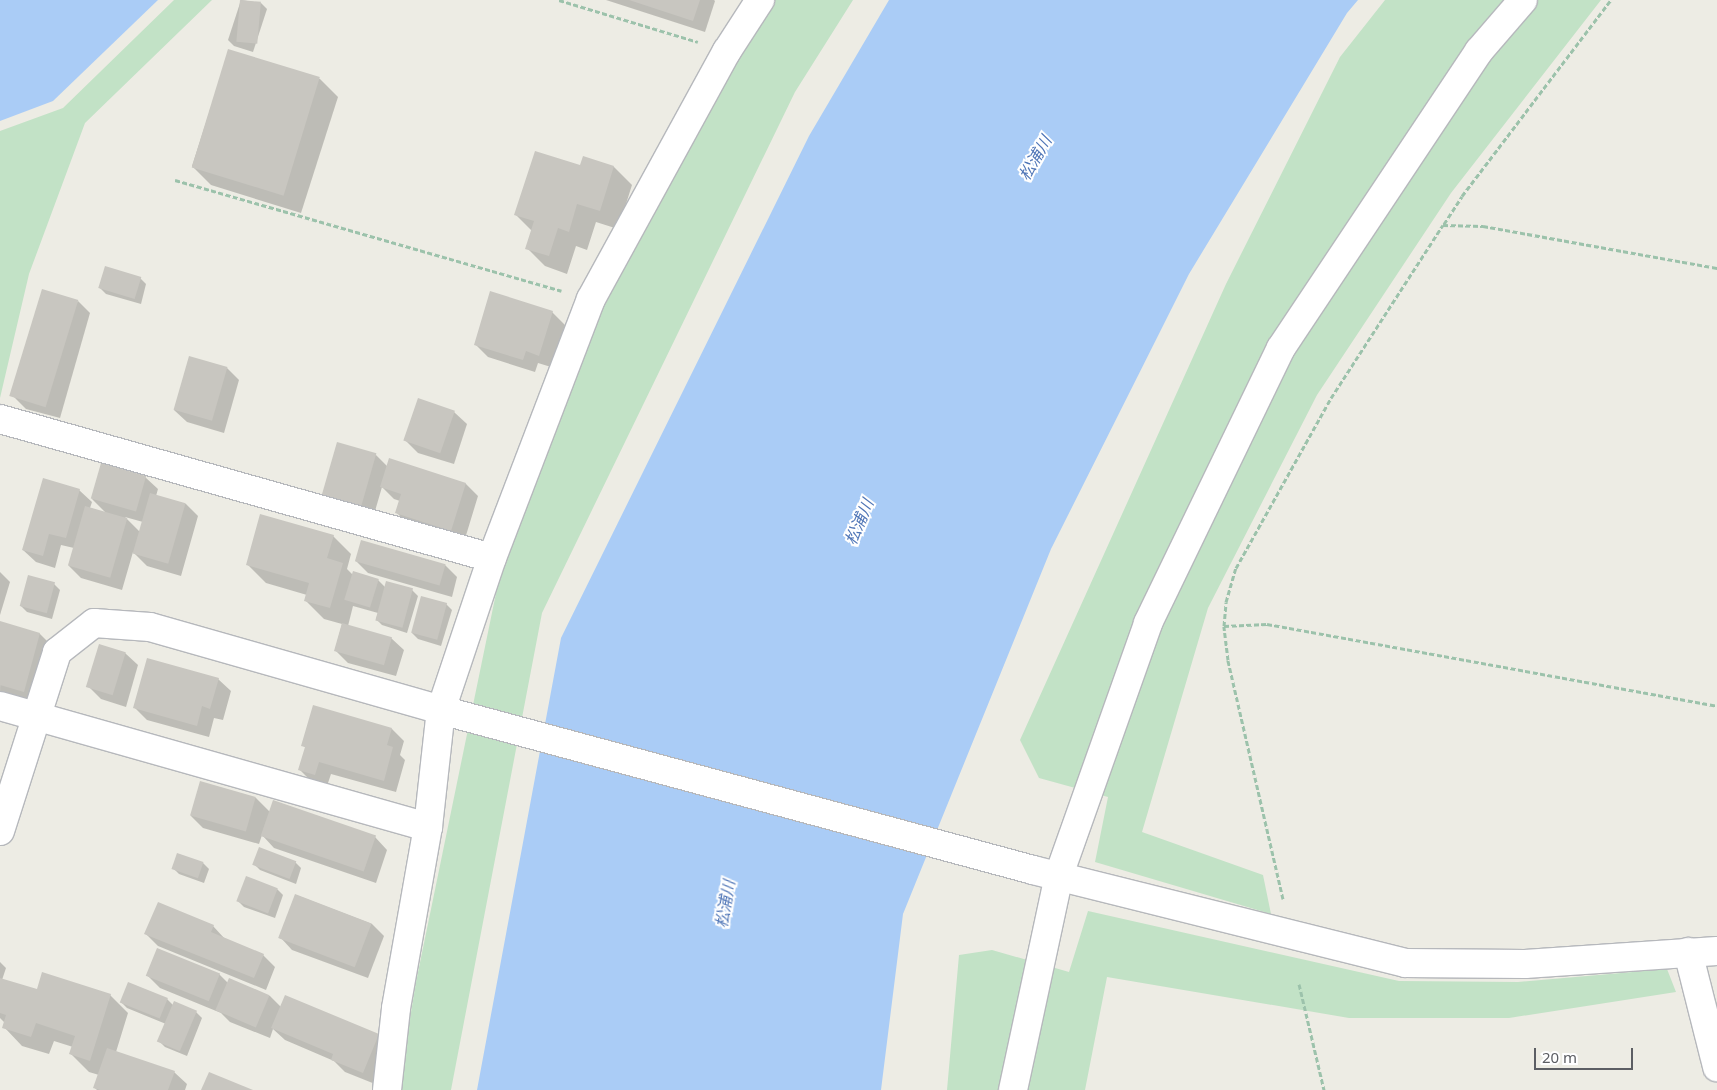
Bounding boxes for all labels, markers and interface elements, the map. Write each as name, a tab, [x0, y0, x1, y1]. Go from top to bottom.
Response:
water label: 松浦川	[1015, 132, 1055, 184]
water label: 松浦川	[841, 496, 877, 548]
water label: 松浦川	[711, 879, 739, 929]
scale bar	[1537, 1038, 1636, 1070]
text: 20 m	[1542, 1047, 1577, 1067]

